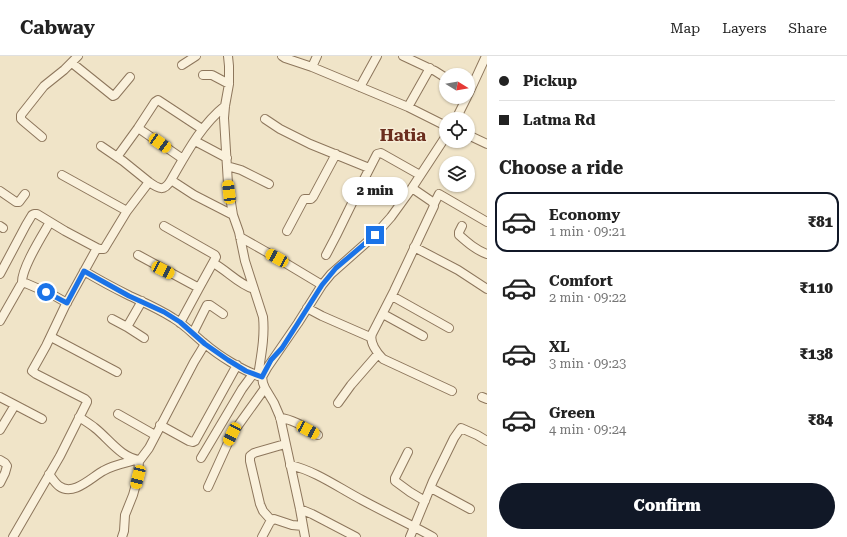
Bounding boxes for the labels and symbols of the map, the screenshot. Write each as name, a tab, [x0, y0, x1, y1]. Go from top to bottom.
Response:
north arrow	[439, 68, 475, 104]
district label: Hatia	[380, 125, 426, 145]
car	[147, 131, 173, 155]
callout: 2 min	[342, 177, 408, 205]
car	[222, 179, 236, 205]
route end	[366, 226, 384, 244]
car	[264, 247, 290, 269]
car	[150, 259, 176, 281]
route start	[37, 283, 55, 301]
car	[295, 419, 321, 441]
car	[221, 421, 243, 447]
car	[129, 464, 147, 490]

